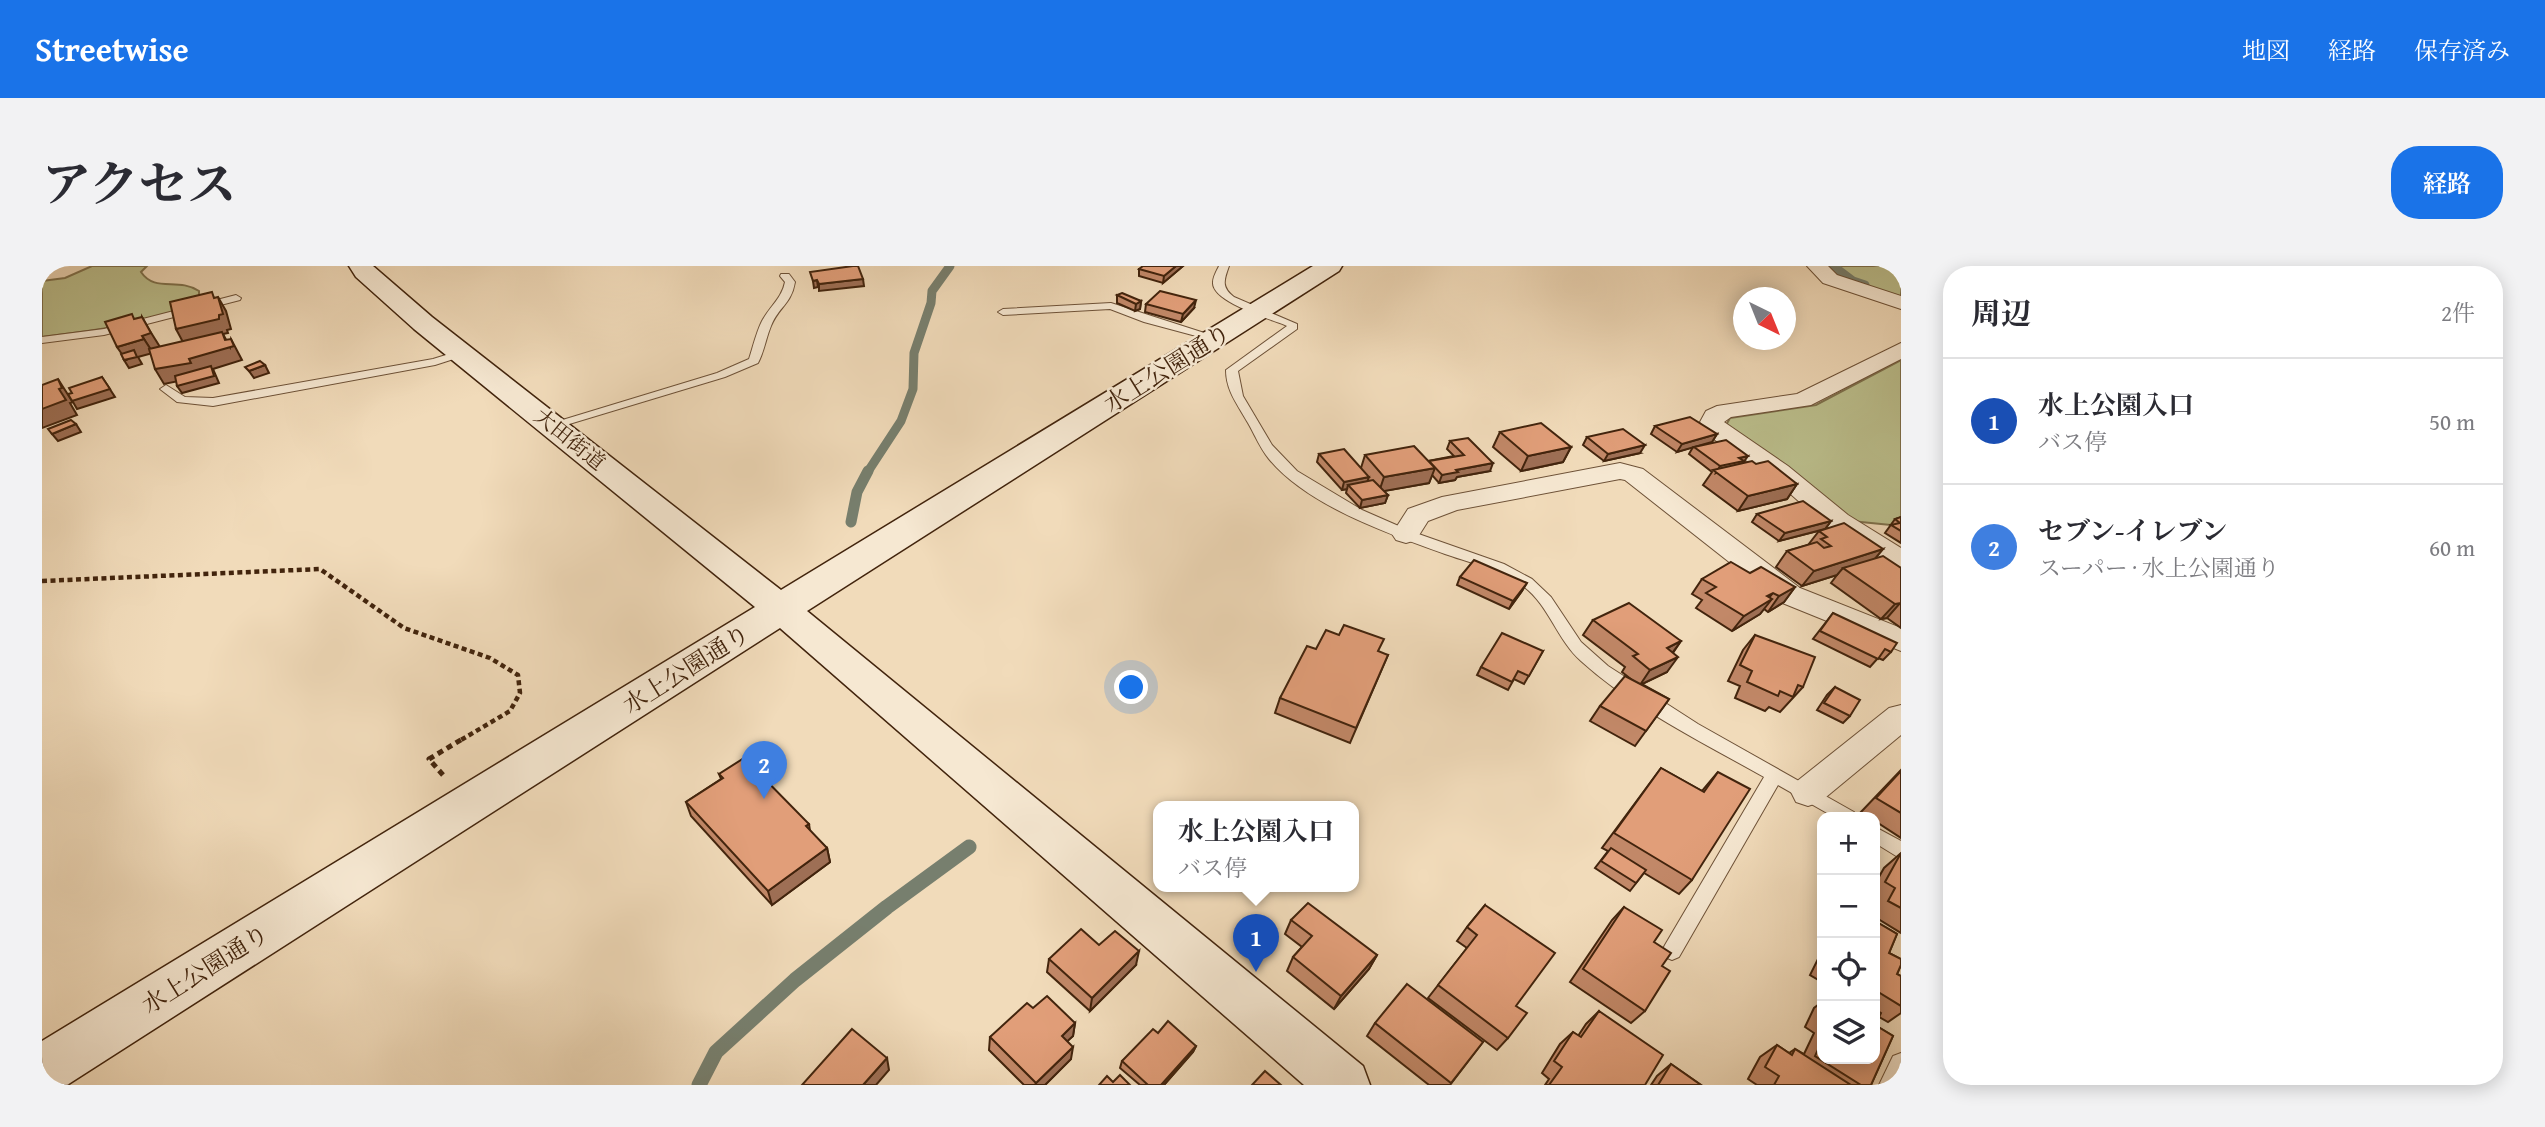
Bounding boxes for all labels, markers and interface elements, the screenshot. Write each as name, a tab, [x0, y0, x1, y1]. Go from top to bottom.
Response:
text: Streetwise	[35, 25, 189, 73]
text: 地図	[2242, 33, 2290, 68]
text: 経路	[2328, 33, 2376, 68]
text: 保存済み	[2414, 33, 2510, 68]
button: 経路	[2391, 146, 2503, 219]
text: アクセス	[42, 147, 237, 219]
north arrow	[1733, 287, 1796, 350]
text: 周辺	[1971, 291, 2031, 335]
text: 2件	[2441, 296, 2475, 329]
street label: 水上公園通り	[1097, 315, 1237, 421]
text: 水上公園入口	[2038, 385, 2194, 424]
street label: 大田街道	[528, 401, 612, 477]
text: 1	[1988, 405, 2000, 438]
text: 50 m	[2429, 405, 2475, 438]
text: バス停	[2038, 425, 2107, 458]
text: セブン-イレブン	[2038, 511, 2227, 550]
text: 2	[1988, 531, 2000, 564]
text: 60 m	[2429, 531, 2475, 564]
text: スーパー · 水上公園通り	[2038, 551, 2280, 584]
street label: 水上公園通り	[616, 616, 756, 722]
your location	[1114, 670, 1148, 704]
pin: 2	[741, 741, 787, 799]
popup	[1153, 801, 1359, 892]
text: 水上公園入口	[1178, 811, 1334, 850]
map controls	[1817, 812, 1880, 1064]
button: +	[1817, 812, 1880, 875]
text: バス停	[1178, 851, 1247, 884]
button: −	[1817, 875, 1880, 938]
pin: 1	[1233, 914, 1279, 972]
street label: 水上公園通り	[135, 916, 275, 1022]
button: locate	[1817, 938, 1880, 1001]
button: layers	[1817, 1001, 1880, 1064]

